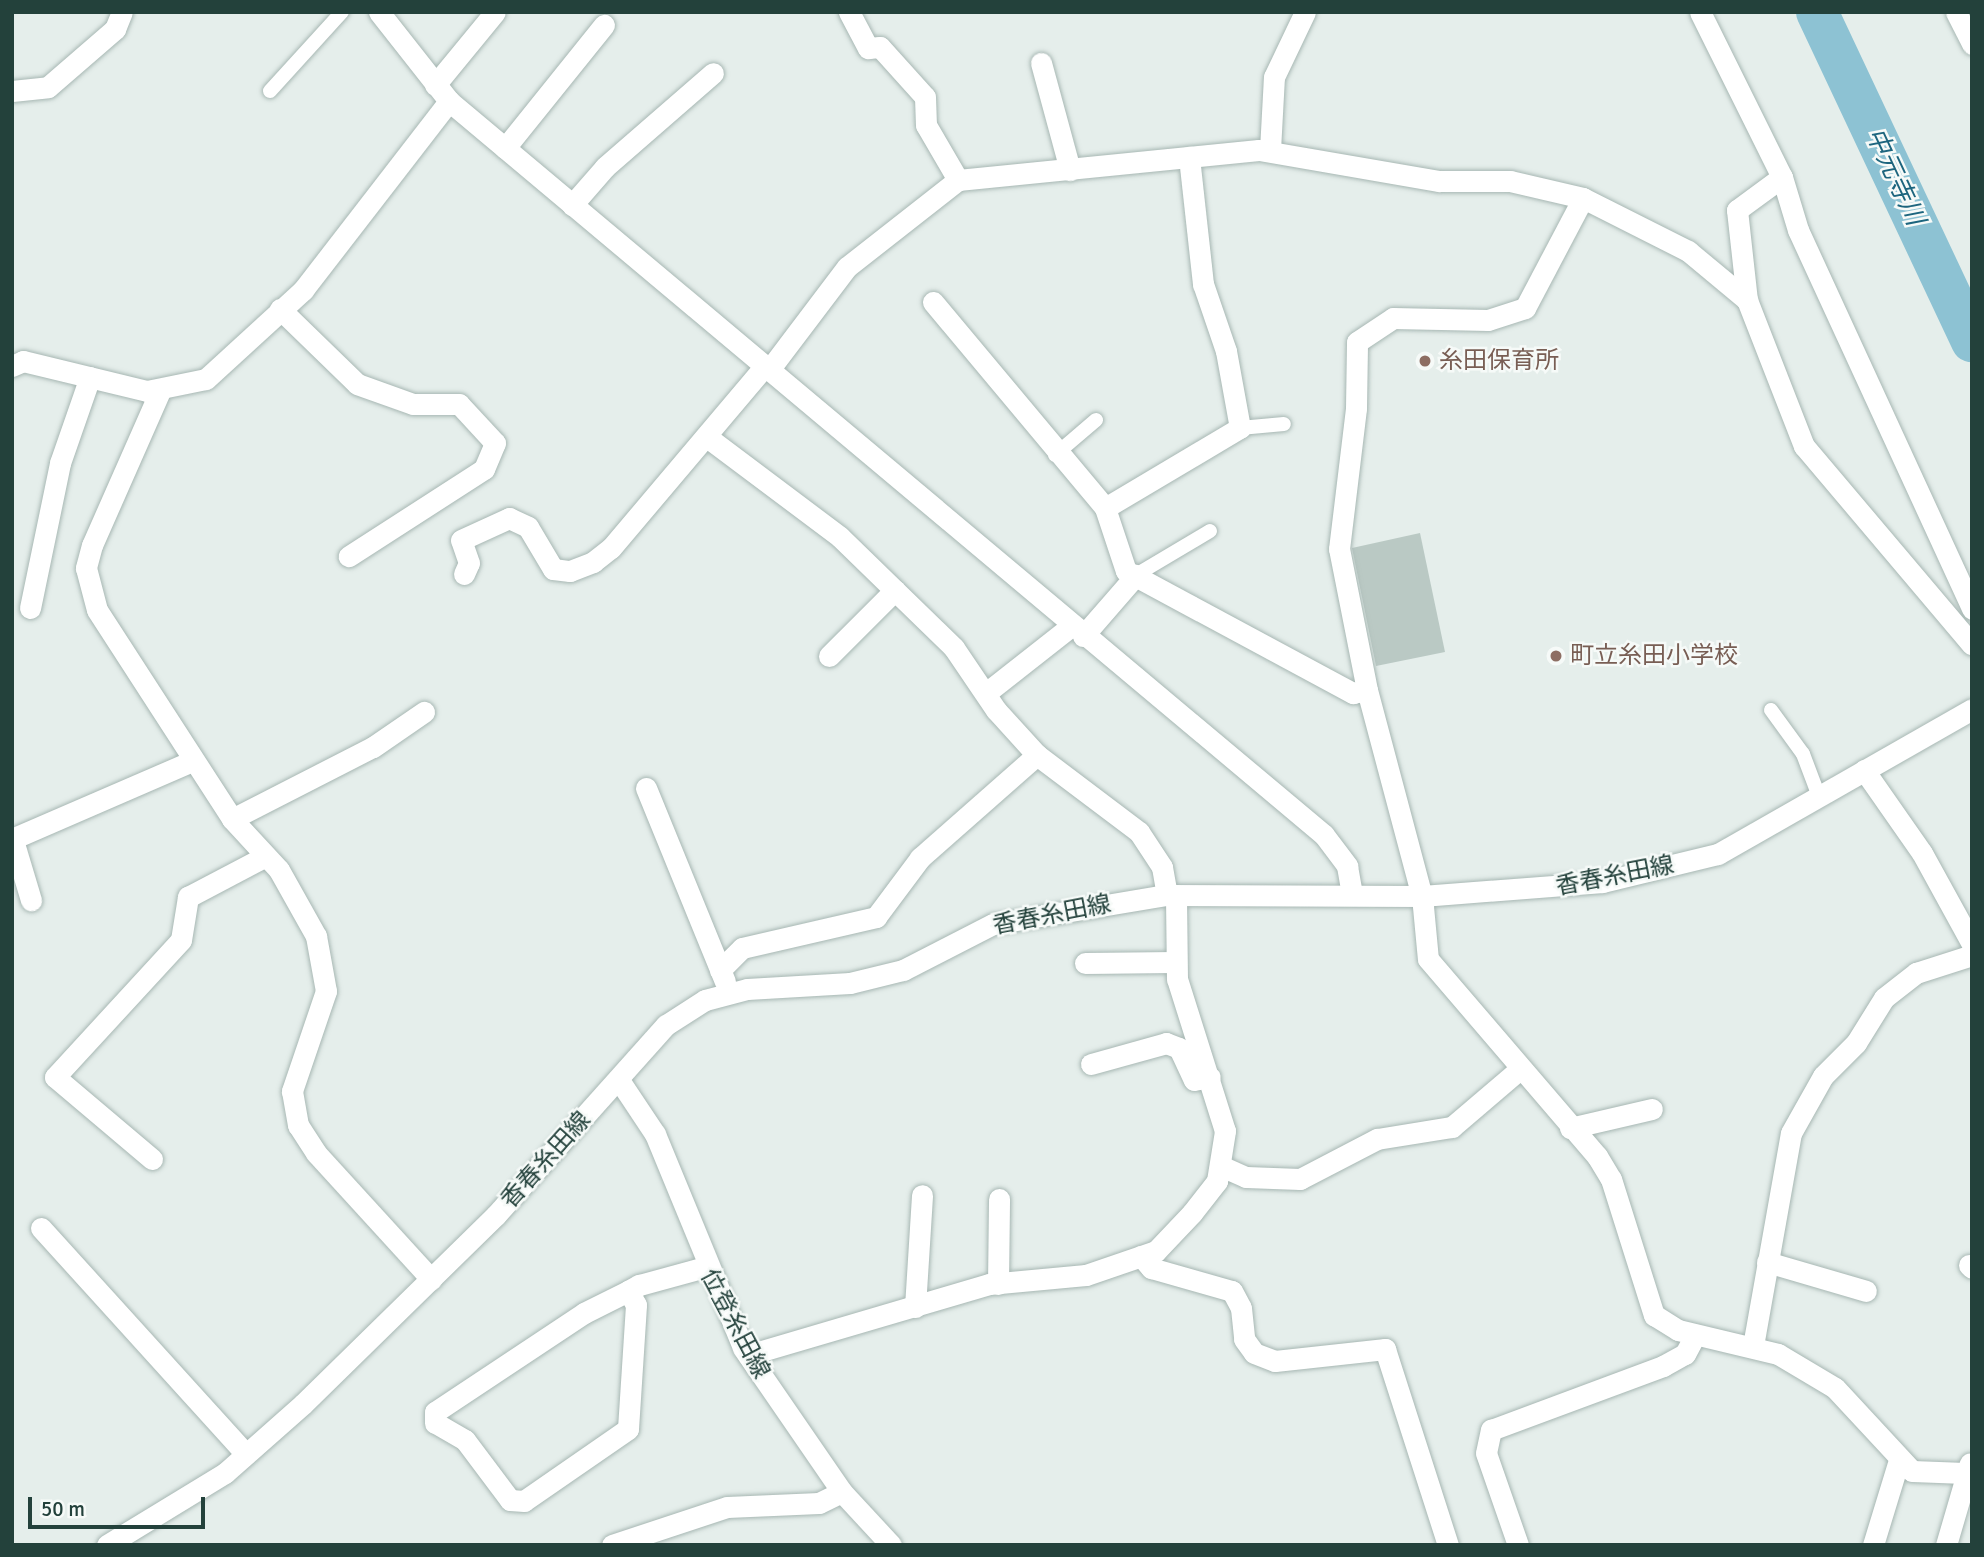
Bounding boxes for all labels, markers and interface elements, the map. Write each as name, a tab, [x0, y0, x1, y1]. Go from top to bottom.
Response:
water label: 中元寺川	[1858, 123, 1930, 231]
place label: 糸田保育所	[1439, 347, 1559, 375]
marker: 糸田保育所	[1417, 353, 1433, 369]
place label: 町立糸田小学校	[1570, 642, 1738, 670]
marker: 町立糸田小学校	[1548, 648, 1564, 664]
street label: 香春糸田線	[1553, 850, 1677, 902]
street label: 香春糸田線	[990, 889, 1114, 941]
street label: 香春糸田線	[495, 1106, 597, 1214]
street label: 位登糸田線	[694, 1264, 776, 1384]
scale bar	[32, 1484, 208, 1528]
text: 50 m	[41, 1496, 85, 1522]

